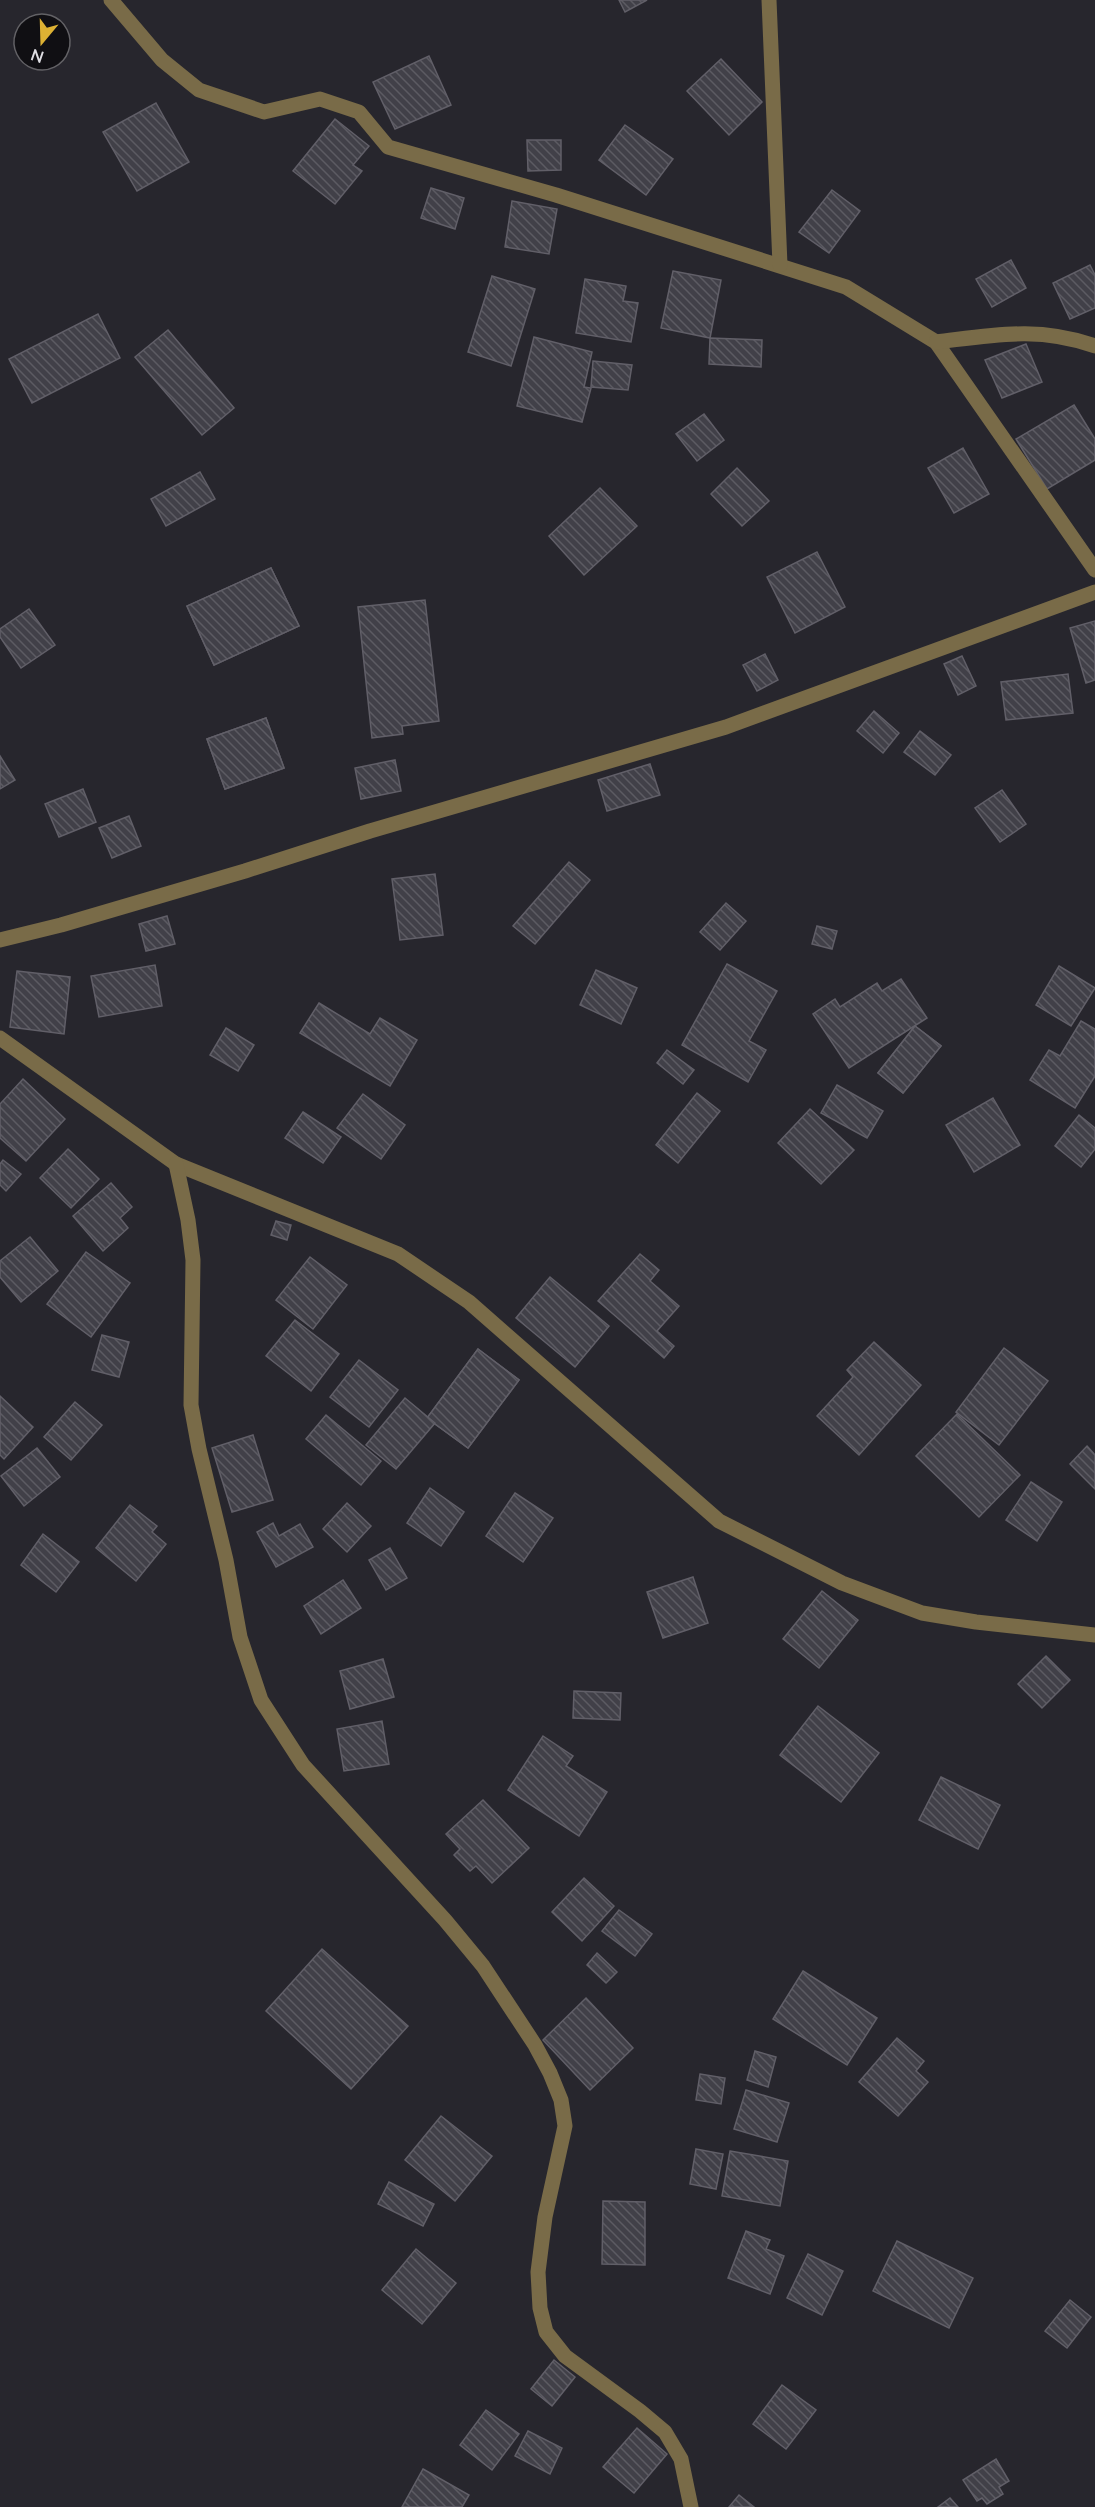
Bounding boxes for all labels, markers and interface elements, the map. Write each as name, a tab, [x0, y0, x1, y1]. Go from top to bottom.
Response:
north arrow	[12, 12, 72, 72]
text: N	[28, 46, 46, 68]

